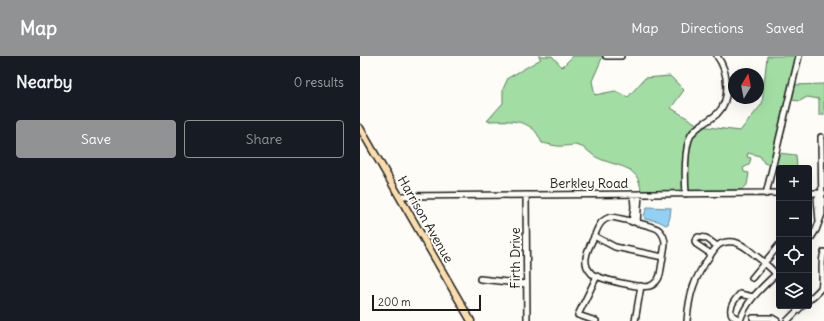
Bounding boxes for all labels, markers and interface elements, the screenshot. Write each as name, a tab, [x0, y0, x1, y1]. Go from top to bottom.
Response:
text: Map	[20, 16, 57, 40]
text: Map	[631, 19, 658, 37]
text: Directions	[680, 19, 744, 37]
text: Saved	[766, 19, 804, 37]
north arrow	[728, 68, 764, 104]
text: Nearby	[16, 71, 72, 93]
text: 0 results	[294, 74, 344, 91]
button: Save	[16, 120, 176, 158]
button: Share	[184, 120, 344, 158]
map controls	[776, 165, 812, 309]
button: +	[776, 165, 812, 201]
street label: Harrison Avenue	[394, 173, 457, 266]
street label: Berkley Road	[550, 175, 629, 192]
button: −	[776, 201, 812, 237]
street label: Firth Drive	[507, 227, 524, 289]
button: locate	[776, 237, 812, 273]
button: layers	[776, 273, 812, 309]
scale bar	[372, 293, 481, 312]
text: 200 m	[378, 295, 411, 309]

